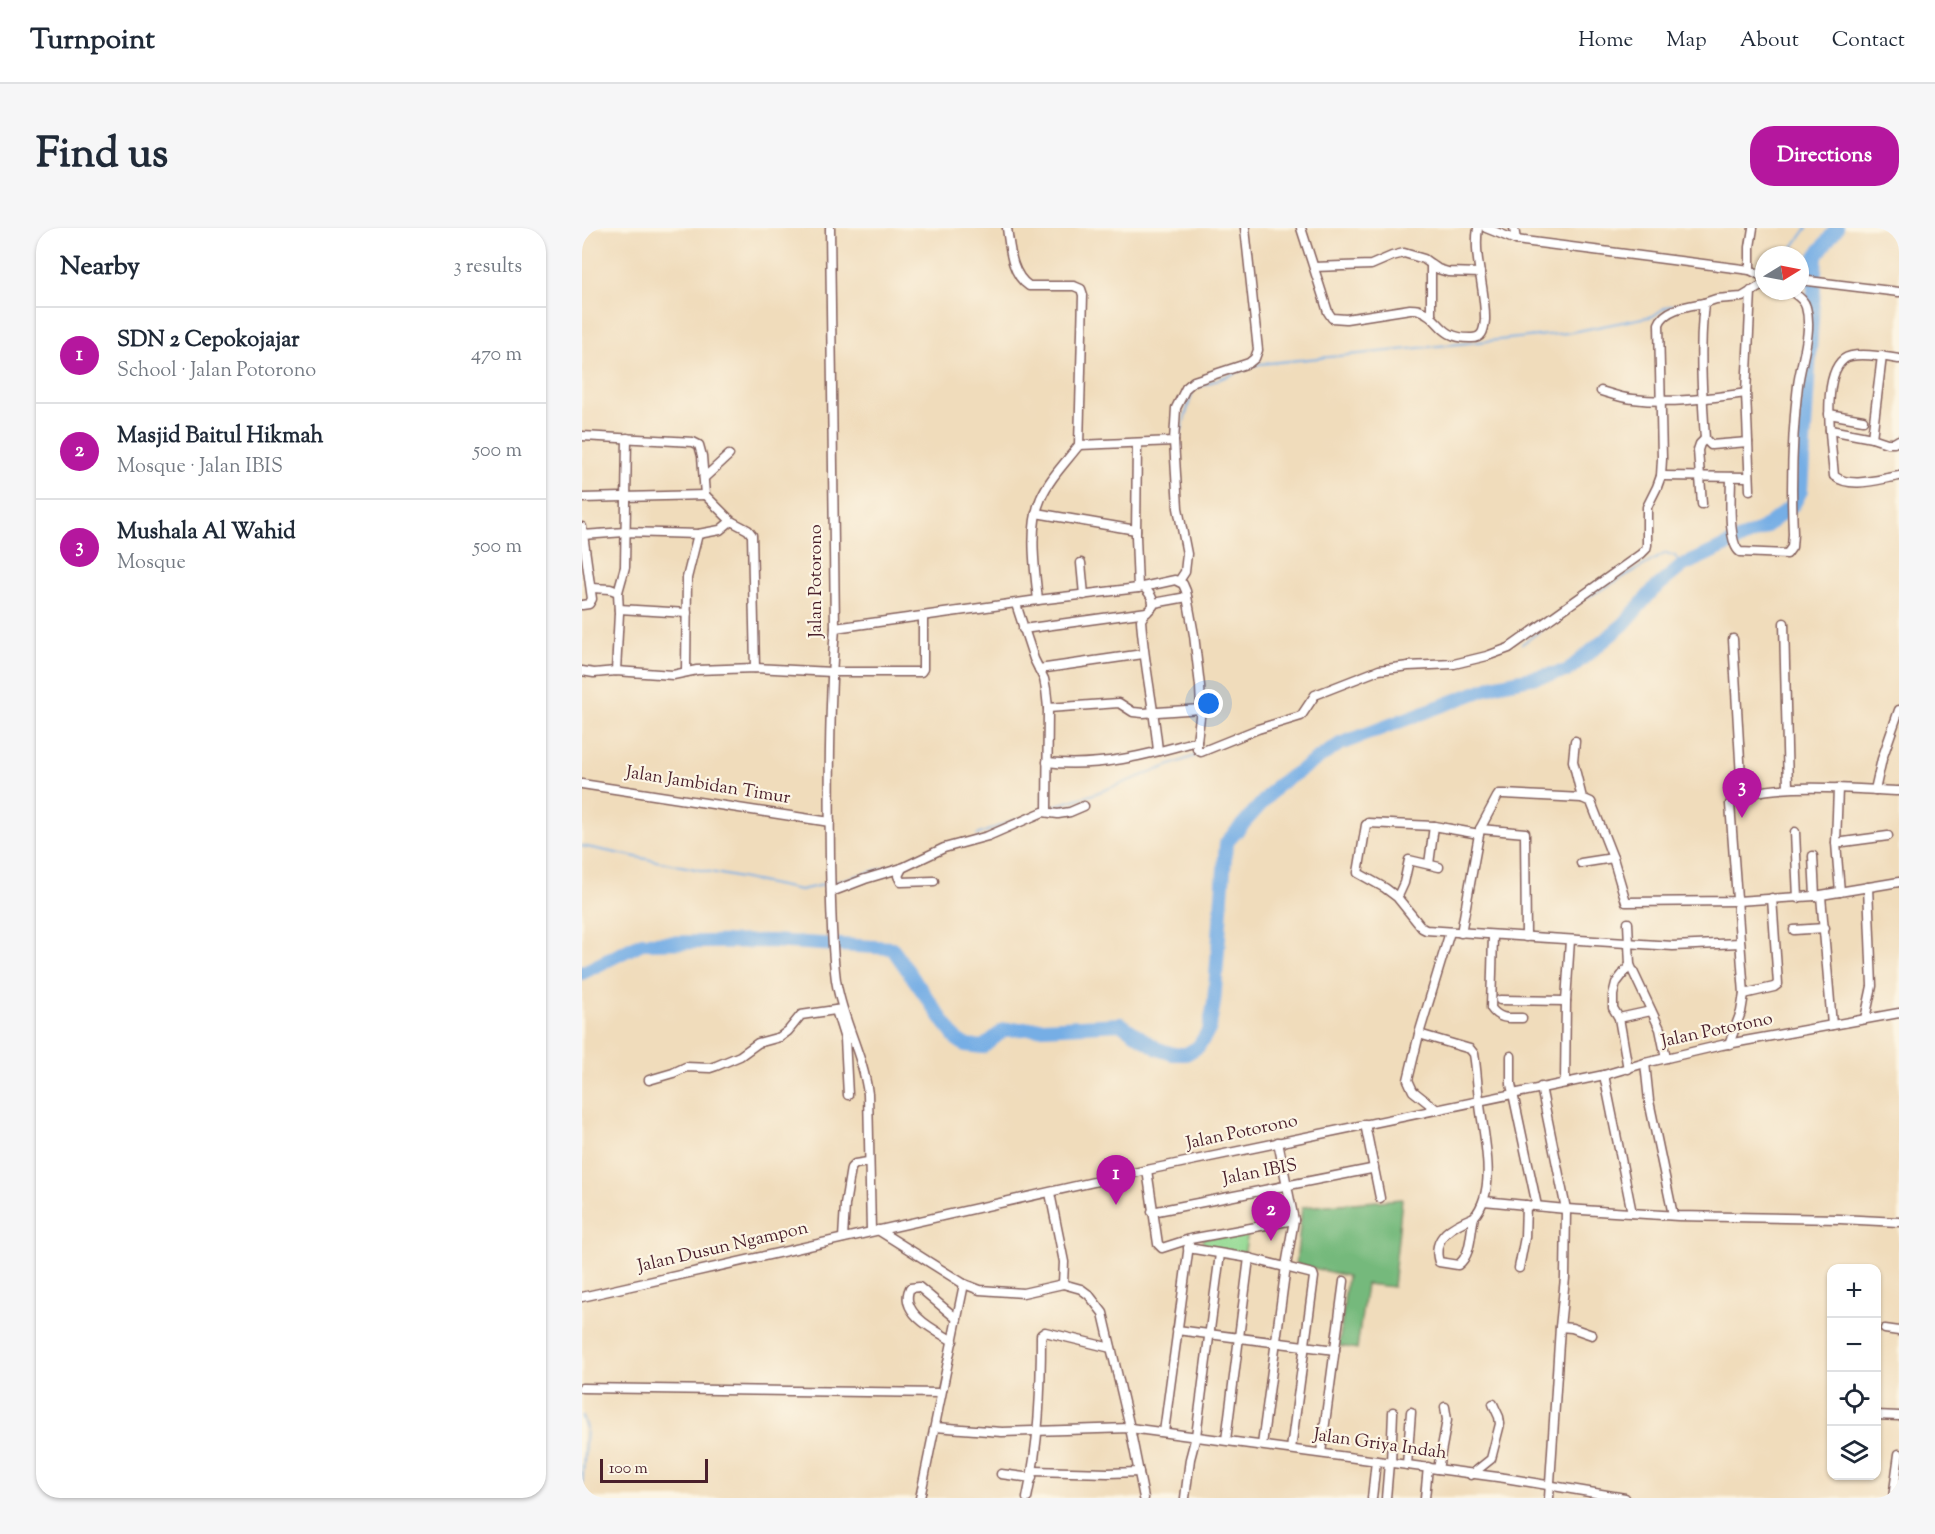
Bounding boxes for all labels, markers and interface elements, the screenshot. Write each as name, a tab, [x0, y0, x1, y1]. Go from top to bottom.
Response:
text: Turnpoint	[30, 21, 155, 61]
text: Home	[1578, 26, 1633, 56]
text: Map	[1666, 26, 1707, 56]
text: About	[1740, 26, 1799, 56]
text: Contact	[1832, 26, 1905, 56]
text: Find us	[36, 126, 168, 186]
button: Directions	[1750, 126, 1899, 186]
north arrow	[1755, 246, 1809, 300]
text: Nearby	[60, 249, 140, 286]
text: 3 results	[453, 253, 522, 282]
text: SDN 2 Cepokojajar	[117, 325, 299, 357]
text: 1	[76, 341, 83, 370]
text: 470 m	[471, 341, 522, 370]
text: School · Jalan Potorono	[117, 357, 316, 386]
text: Masjid Baitul Hikmah	[117, 421, 324, 453]
text: 2	[75, 437, 84, 466]
text: 500 m	[473, 437, 522, 466]
text: Mosque · Jalan IBIS	[117, 453, 283, 482]
text: Mushala Al Wahid	[117, 517, 296, 549]
street label: Jalan Potorono	[804, 524, 830, 639]
text: 3	[75, 533, 84, 562]
text: 500 m	[473, 533, 522, 562]
text: Mosque	[117, 549, 186, 578]
your location	[1194, 689, 1223, 718]
street label: Jalan Jambidan Timur	[623, 760, 792, 812]
pin: 3	[1722, 768, 1762, 818]
street label: Jalan Potorono	[1658, 1006, 1775, 1056]
street label: Jalan Potorono	[1183, 1108, 1300, 1158]
street label: Jalan IBIS	[1220, 1153, 1299, 1193]
pin: 1	[1096, 1156, 1136, 1205]
pin: 2	[1252, 1192, 1290, 1241]
street label: Jalan Dusun Ngampon	[634, 1216, 811, 1280]
map controls	[1827, 1264, 1881, 1480]
button: +	[1827, 1264, 1881, 1318]
button: −	[1827, 1318, 1881, 1372]
button: locate	[1827, 1372, 1881, 1426]
street label: Jalan Griya Indah	[1311, 1423, 1449, 1467]
button: layers	[1827, 1426, 1881, 1480]
scale bar	[600, 1456, 708, 1484]
text: 100 m	[609, 1458, 648, 1481]

